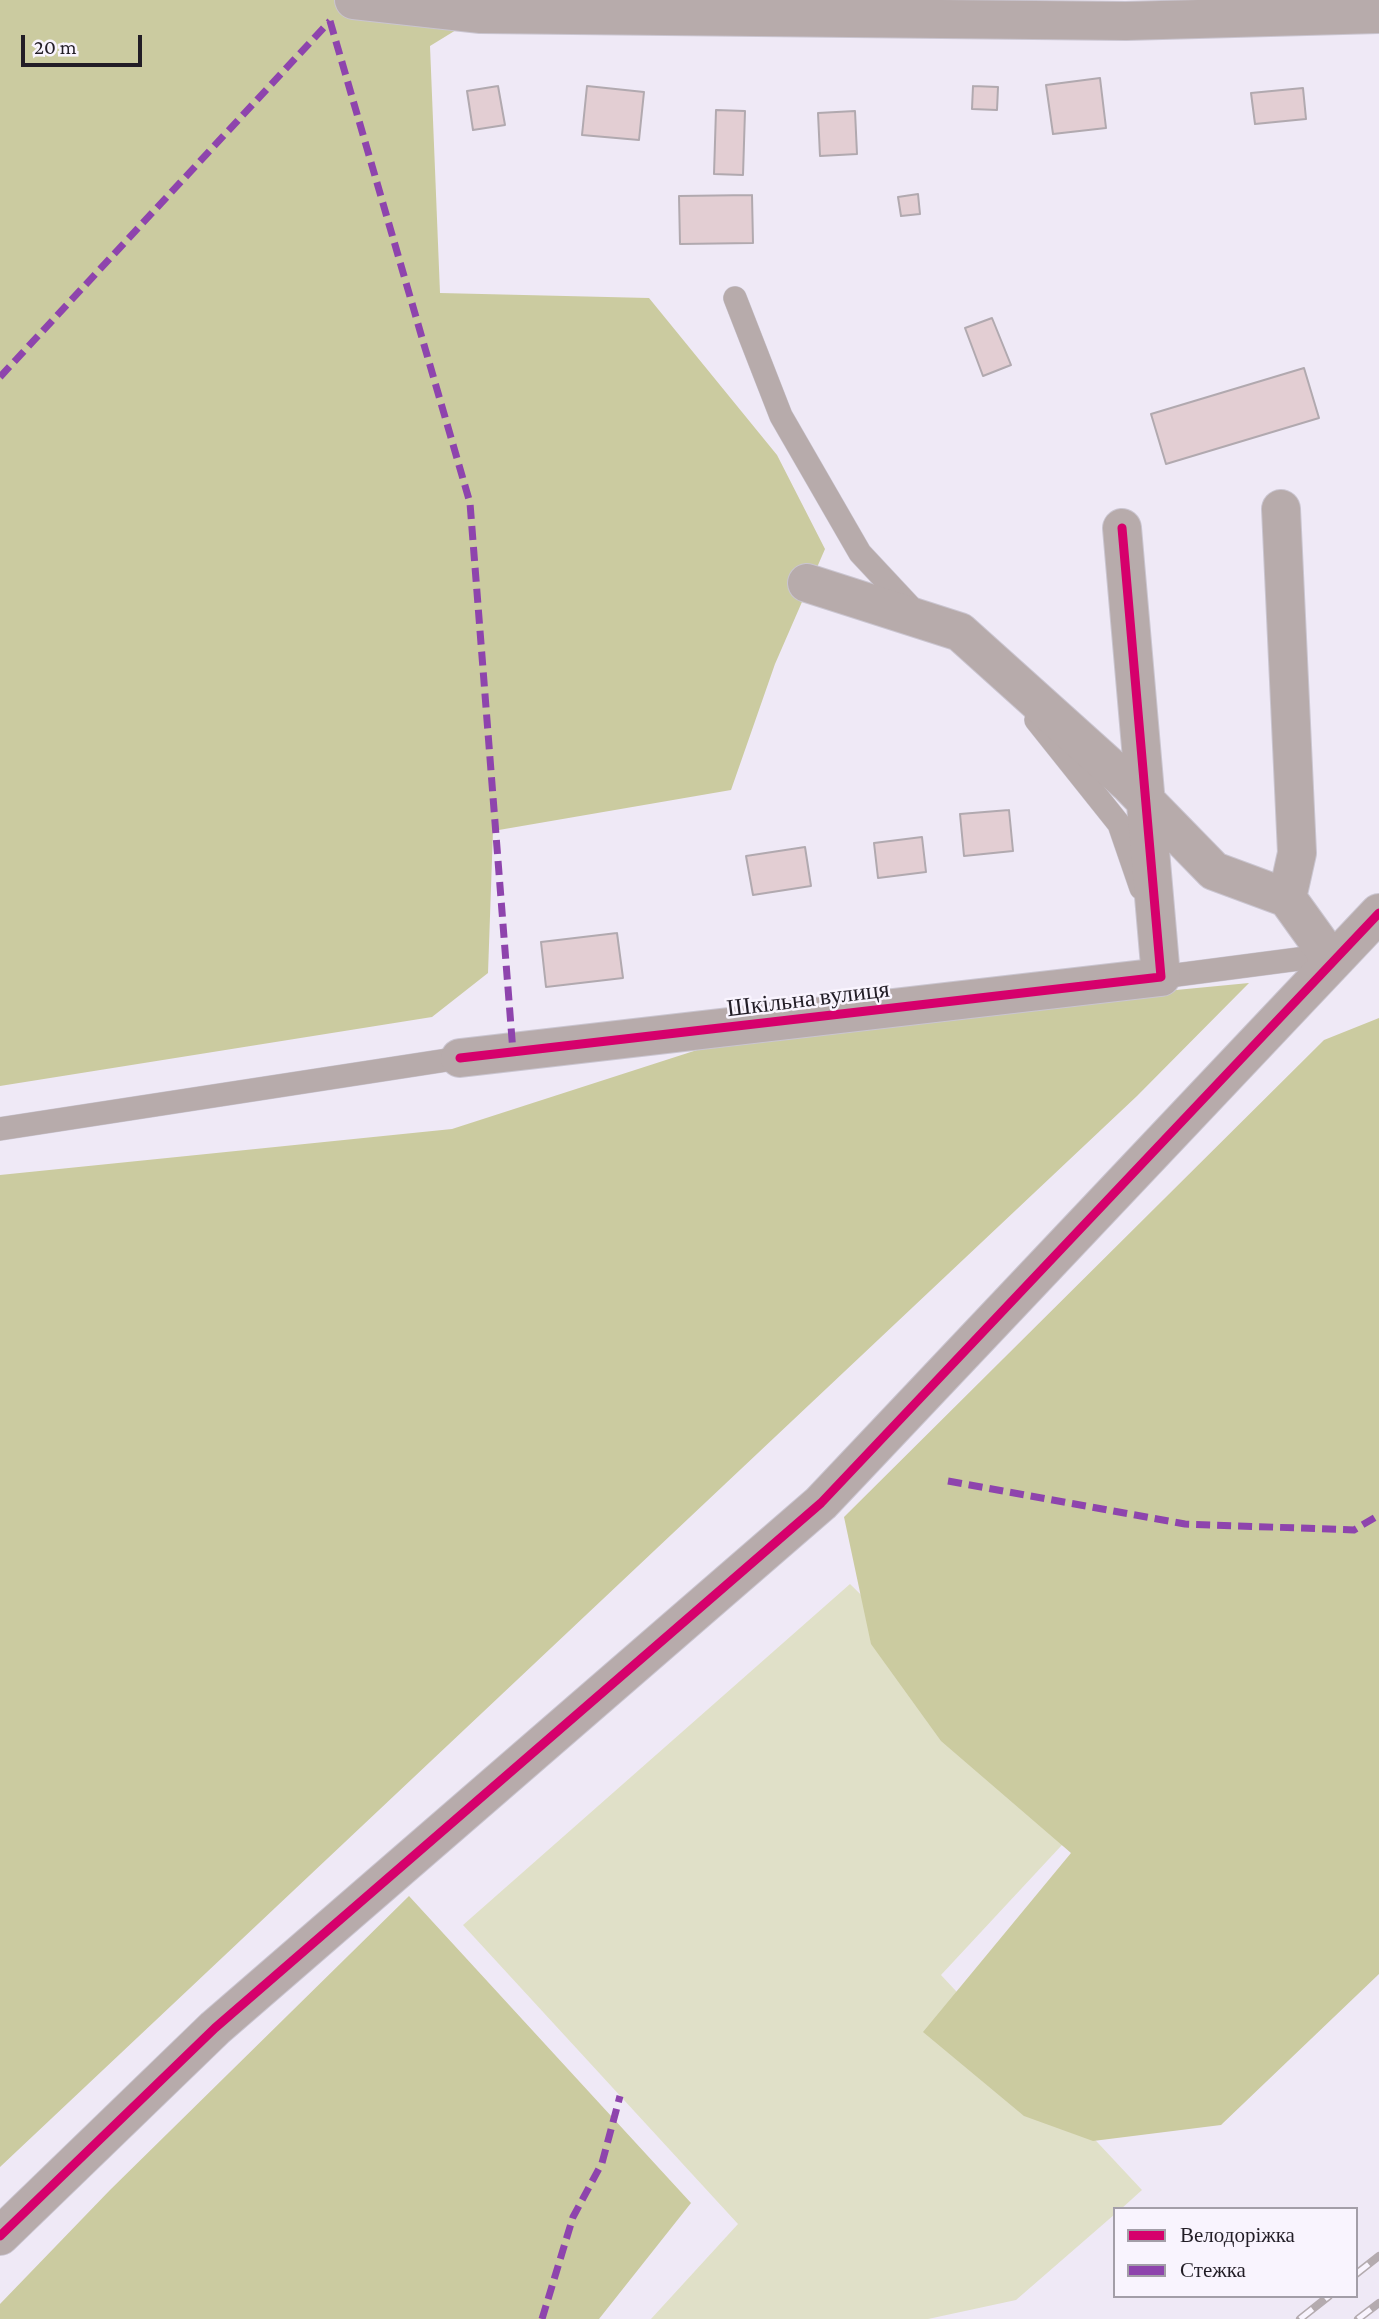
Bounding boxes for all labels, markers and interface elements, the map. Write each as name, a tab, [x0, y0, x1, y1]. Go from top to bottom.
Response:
scale bar	[24, 21, 145, 65]
text: 20 m	[34, 35, 77, 59]
street label: Шкільна вулиця	[725, 975, 891, 1023]
legend	[1113, 2207, 1358, 2298]
text: Велодоріжка	[1180, 2223, 1295, 2247]
text: Стежка	[1180, 2258, 1246, 2282]

